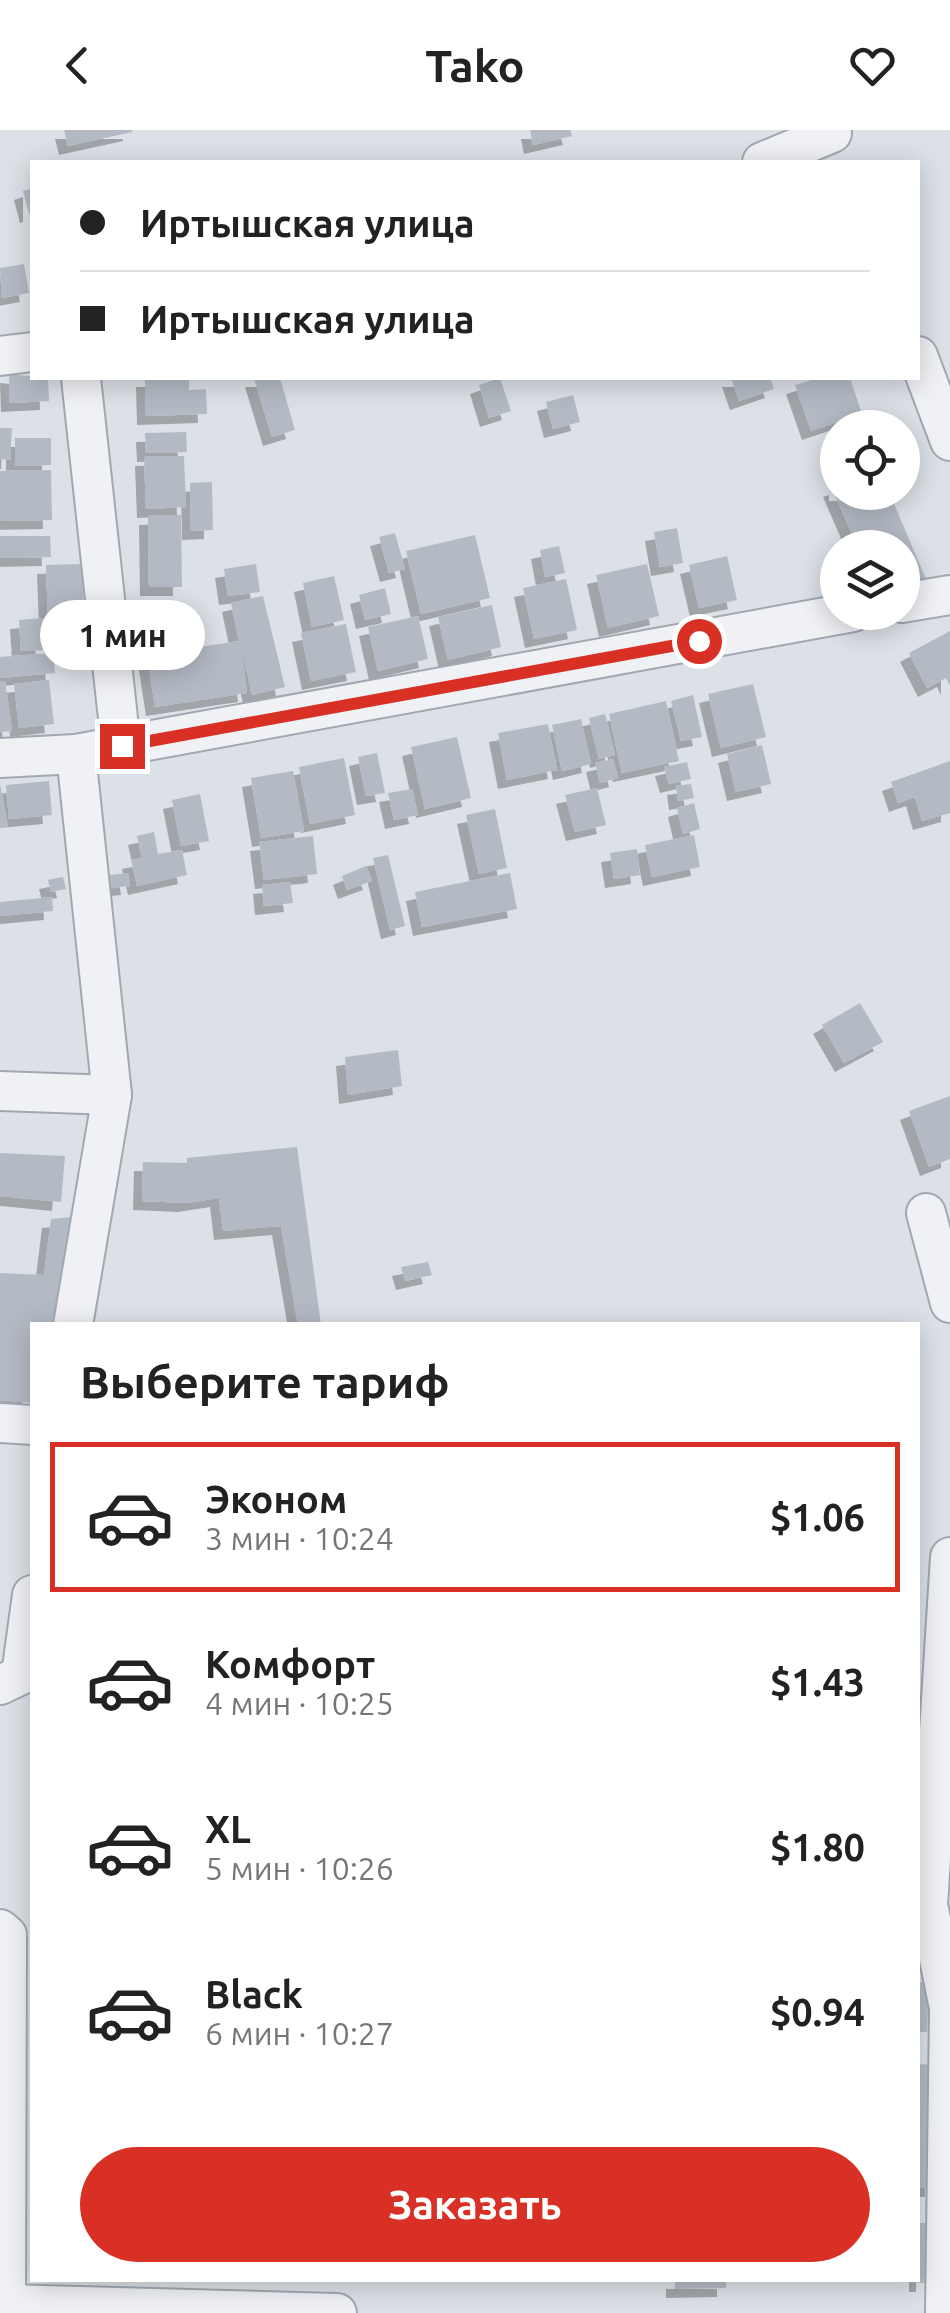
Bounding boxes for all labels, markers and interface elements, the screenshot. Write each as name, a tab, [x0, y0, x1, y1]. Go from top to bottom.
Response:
icon: back	[50, 38, 105, 93]
icon: heart	[845, 38, 900, 93]
text: Tako	[425, 40, 525, 91]
text: Иртышская улица	[140, 202, 475, 244]
text: Иртышская улица	[140, 298, 475, 340]
map controls	[820, 410, 920, 630]
button: locate	[820, 410, 920, 510]
button: layers	[820, 530, 920, 630]
callout: 1 мин	[39, 601, 204, 671]
text: 1 мин	[78, 617, 167, 653]
route start	[677, 619, 722, 664]
route end	[100, 724, 145, 769]
text: Выберите тариф	[80, 1356, 450, 1407]
icon: car	[85, 1472, 175, 1562]
text: Эконом	[205, 1478, 347, 1520]
text: $1.06	[770, 1496, 865, 1538]
text: 3 мин · 10:24	[205, 1520, 394, 1556]
icon: car	[85, 1637, 175, 1727]
text: Комфорт	[205, 1643, 375, 1685]
text: $1.43	[770, 1661, 865, 1703]
text: 4 мин · 10:25	[205, 1685, 394, 1721]
icon: car	[85, 1802, 175, 1892]
text: XL	[205, 1808, 251, 1850]
text: $1.80	[770, 1826, 865, 1868]
text: 5 мин · 10:26	[205, 1850, 394, 1886]
icon: car	[85, 1967, 175, 2057]
text: Black	[205, 1973, 303, 2015]
text: $0.94	[770, 1991, 865, 2033]
text: 6 мин · 10:27	[205, 2015, 394, 2051]
button: Заказать	[80, 2147, 870, 2262]

